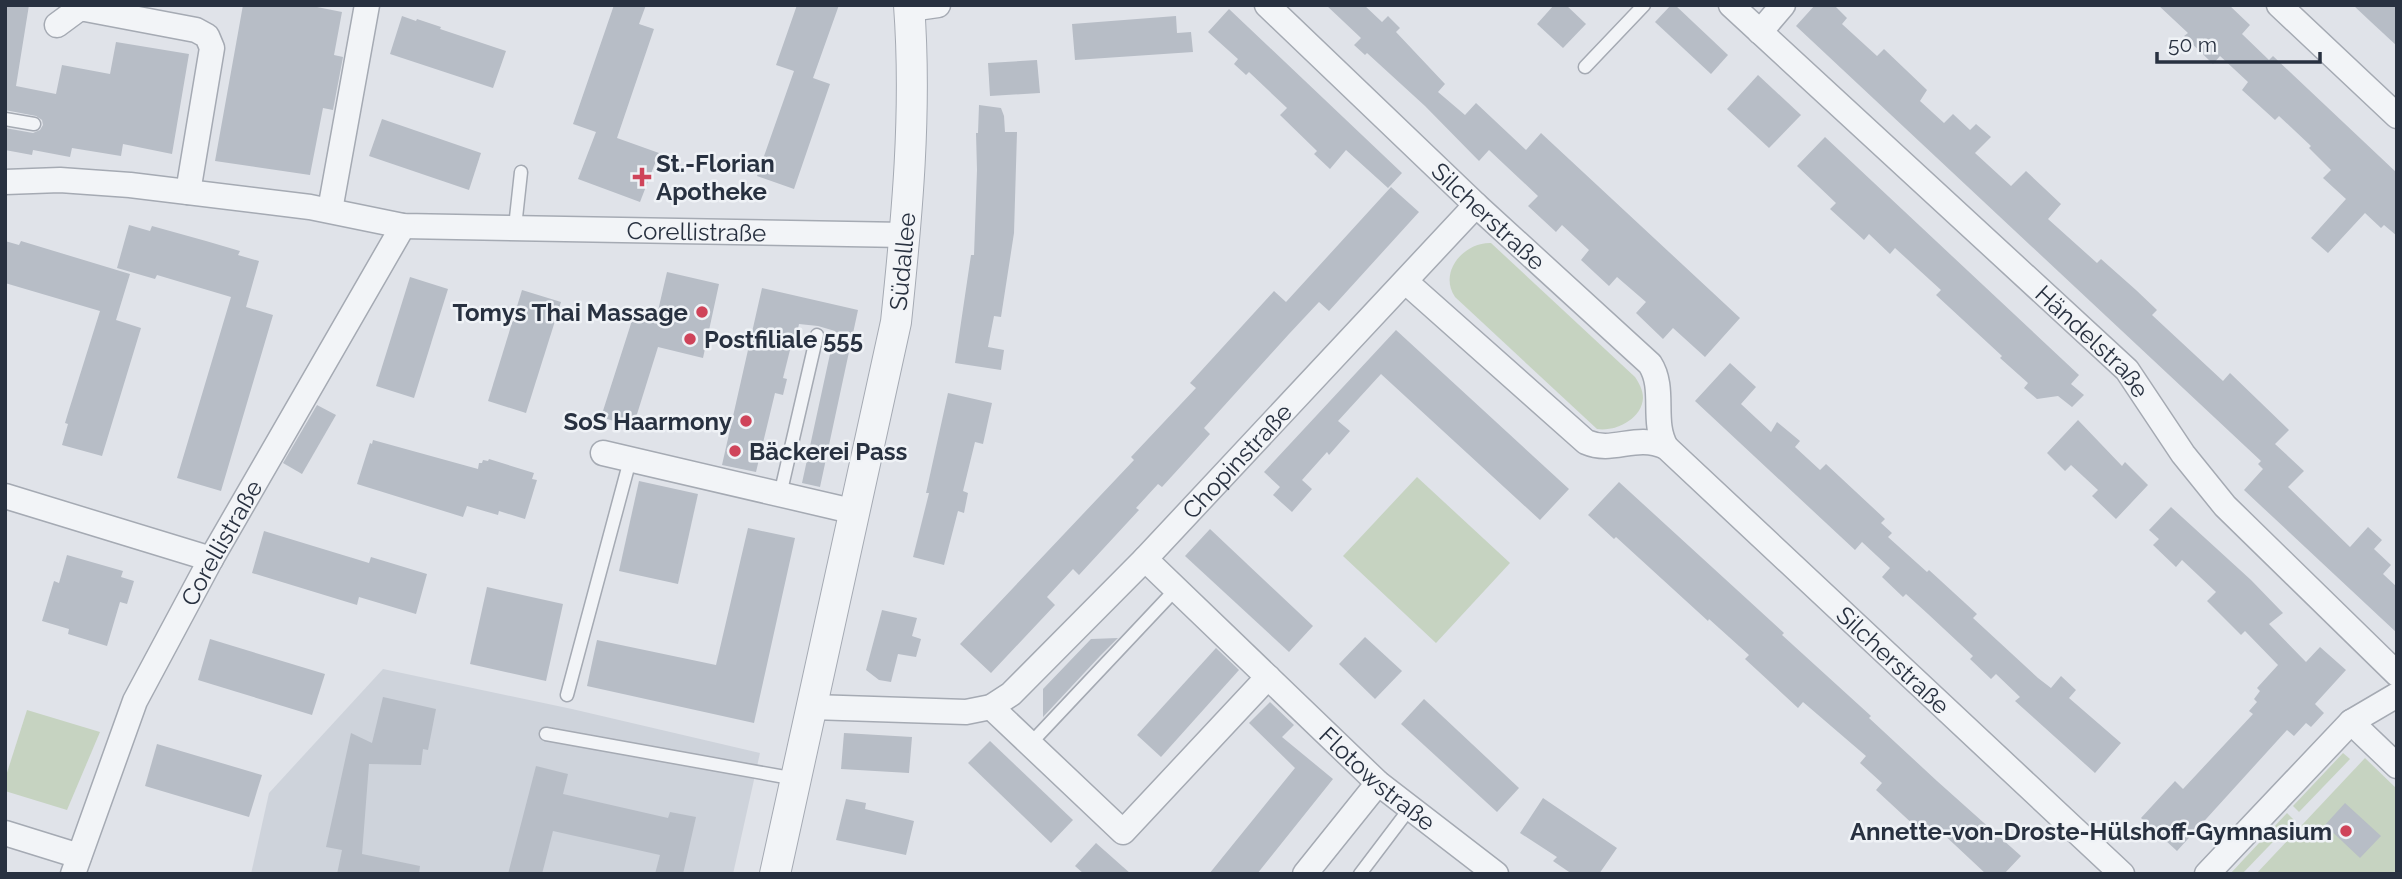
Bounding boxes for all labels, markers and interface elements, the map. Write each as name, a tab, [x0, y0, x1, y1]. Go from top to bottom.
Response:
scale bar	[2157, 21, 2320, 65]
text: 50 m	[2168, 32, 2217, 57]
place label: St.-Florian Apotheke	[656, 149, 775, 206]
street label: Silcherstraße	[1426, 156, 1551, 276]
marker: St.-Florian Apotheke	[634, 169, 650, 185]
street label: Südallee	[883, 211, 921, 312]
street label: Corellistraße	[626, 216, 767, 247]
street label: Händelstraße	[2030, 279, 2156, 403]
place label: Tomys Thai Massage	[453, 298, 688, 327]
marker: Tomys Thai Massage	[694, 304, 710, 320]
place label: Postfiliale 555	[704, 325, 863, 354]
marker: Postfiliale 555	[682, 331, 698, 347]
street label: Chopinstraße	[1176, 397, 1298, 525]
place label: SoS Haarmony	[564, 407, 732, 436]
marker: SoS Haarmony	[738, 413, 754, 429]
place label: Bäckerei Pass	[749, 437, 908, 466]
marker: Bäckerei Pass	[727, 443, 743, 459]
street label: Corellistraße	[174, 475, 268, 610]
street label: Silcherstraße	[1831, 600, 1956, 720]
street label: Flotowstraße	[1314, 720, 1441, 837]
place label: Annette-von-Droste-Hülshoff-Gymnasium	[1850, 817, 2332, 846]
marker: Annette-von-Droste-Hülshoff-Gymnasium	[2338, 823, 2354, 839]

